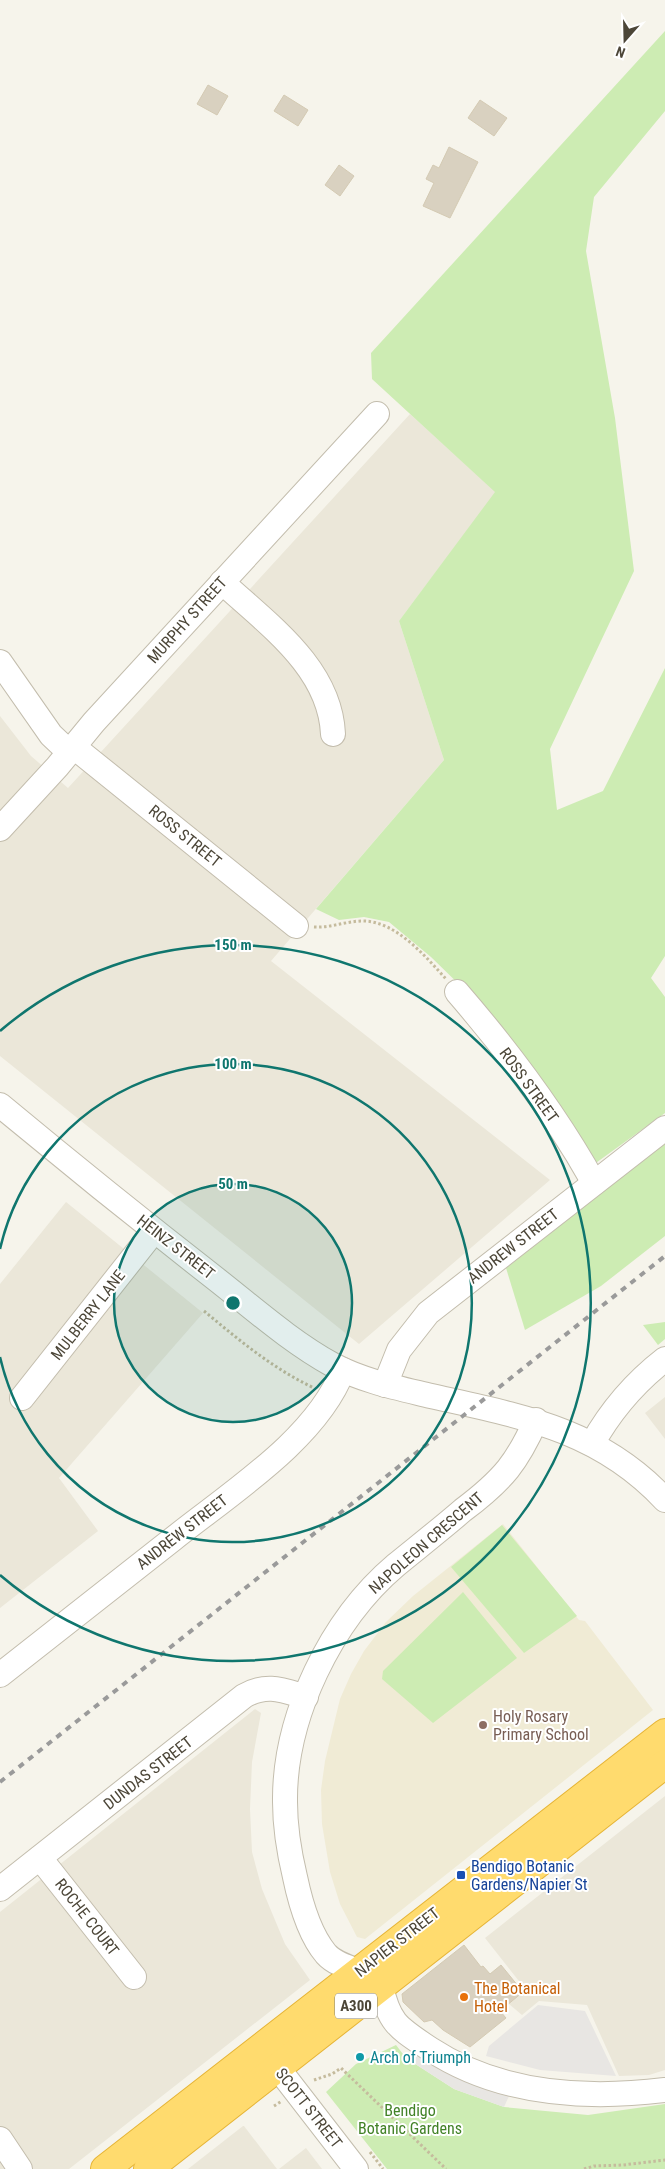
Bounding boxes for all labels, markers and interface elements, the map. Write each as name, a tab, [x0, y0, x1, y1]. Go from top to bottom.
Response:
north arrow	[600, 15, 650, 65]
text: N	[614, 43, 627, 61]
street label: MURPHY STREET	[143, 573, 231, 667]
street label: ROSS STREET	[145, 801, 225, 871]
text: 150 m	[214, 936, 252, 954]
street label: ROSS STREET	[495, 1044, 563, 1126]
text: 100 m	[214, 1055, 252, 1073]
text: 50 m	[218, 1175, 248, 1193]
street label: ANDREW STREET	[464, 1205, 562, 1287]
street label: HEINZ STREET	[133, 1211, 219, 1283]
street label: MULBERRY LANE	[47, 1266, 129, 1364]
centre of rings	[224, 1294, 242, 1312]
street label: NAPOLEON CRESCENT	[365, 1488, 487, 1598]
street label: ANDREW STREET	[133, 1491, 231, 1573]
place label: Holy Rosary Primary School	[493, 1707, 589, 1744]
marker: Holy Rosary Primary School	[477, 1719, 489, 1731]
street label: DUNDAS STREET	[100, 1732, 196, 1814]
place label: Bendigo Botanic Gardens/Napier St	[471, 1857, 588, 1894]
marker: Bendigo Botanic Gardens/Napier St	[455, 1869, 467, 1881]
street label: ROCHE COURT	[51, 1875, 123, 1959]
street label: NAPIER STREET	[351, 1903, 443, 1981]
place label: The Botanical Hotel	[474, 1979, 561, 2016]
marker: The Botanical Hotel	[458, 1991, 470, 2003]
road number: A300	[335, 1994, 377, 2018]
place label: Arch of Triumph	[370, 2048, 471, 2067]
marker: Arch of Triumph	[354, 2051, 366, 2063]
street label: SCOTT STREET	[272, 2064, 346, 2152]
park label: Bendigo Botanic Gardens	[358, 2101, 462, 2138]

